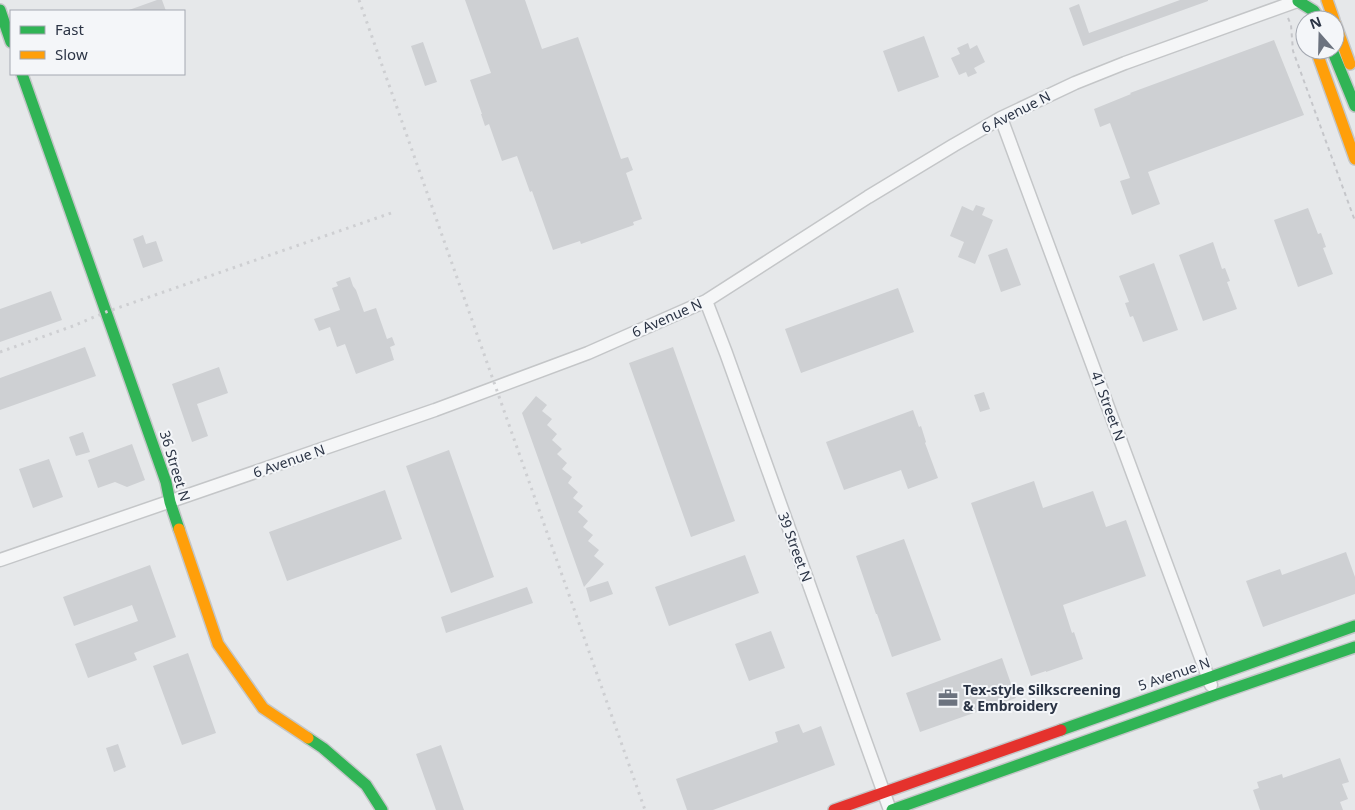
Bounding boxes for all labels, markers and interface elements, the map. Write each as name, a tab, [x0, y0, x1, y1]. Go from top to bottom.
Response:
legend	[10, 10, 185, 75]
north arrow	[1295, 10, 1345, 60]
text: N	[1307, 11, 1324, 33]
text: Fast	[55, 19, 84, 39]
text: Slow	[55, 44, 88, 64]
street label: 6 Avenue N	[978, 86, 1054, 137]
street label: 6 Avenue N	[629, 294, 705, 341]
street label: 41 Street N	[1087, 368, 1130, 443]
street label: 36 Street N	[156, 428, 195, 504]
street label: 6 Avenue N	[250, 439, 327, 482]
street label: 39 Street N	[774, 509, 817, 584]
street label: 5 Avenue N	[1135, 652, 1212, 695]
place label: Tex-style Silkscreening & Embroidery	[963, 680, 1121, 715]
office icon: Tex-style Silkscreening & Embroidery	[937, 687, 959, 709]

